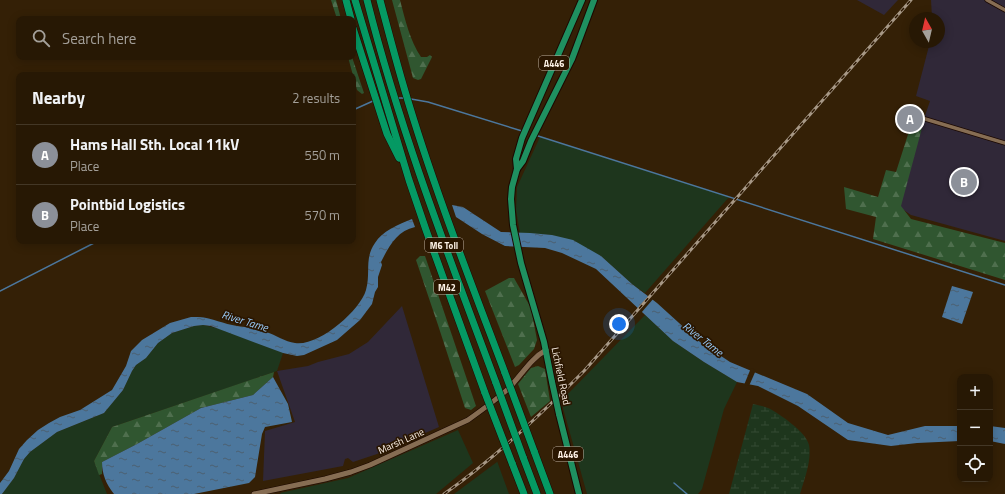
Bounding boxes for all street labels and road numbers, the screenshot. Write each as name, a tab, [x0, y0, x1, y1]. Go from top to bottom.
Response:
road number: A446	[539, 56, 569, 70]
road number: M6 Toll	[425, 238, 463, 252]
road number: M42	[434, 280, 460, 294]
street label: Lichfield Road	[548, 346, 574, 406]
street label: Marsh Lane	[375, 424, 427, 458]
road number: A446	[553, 447, 583, 461]

